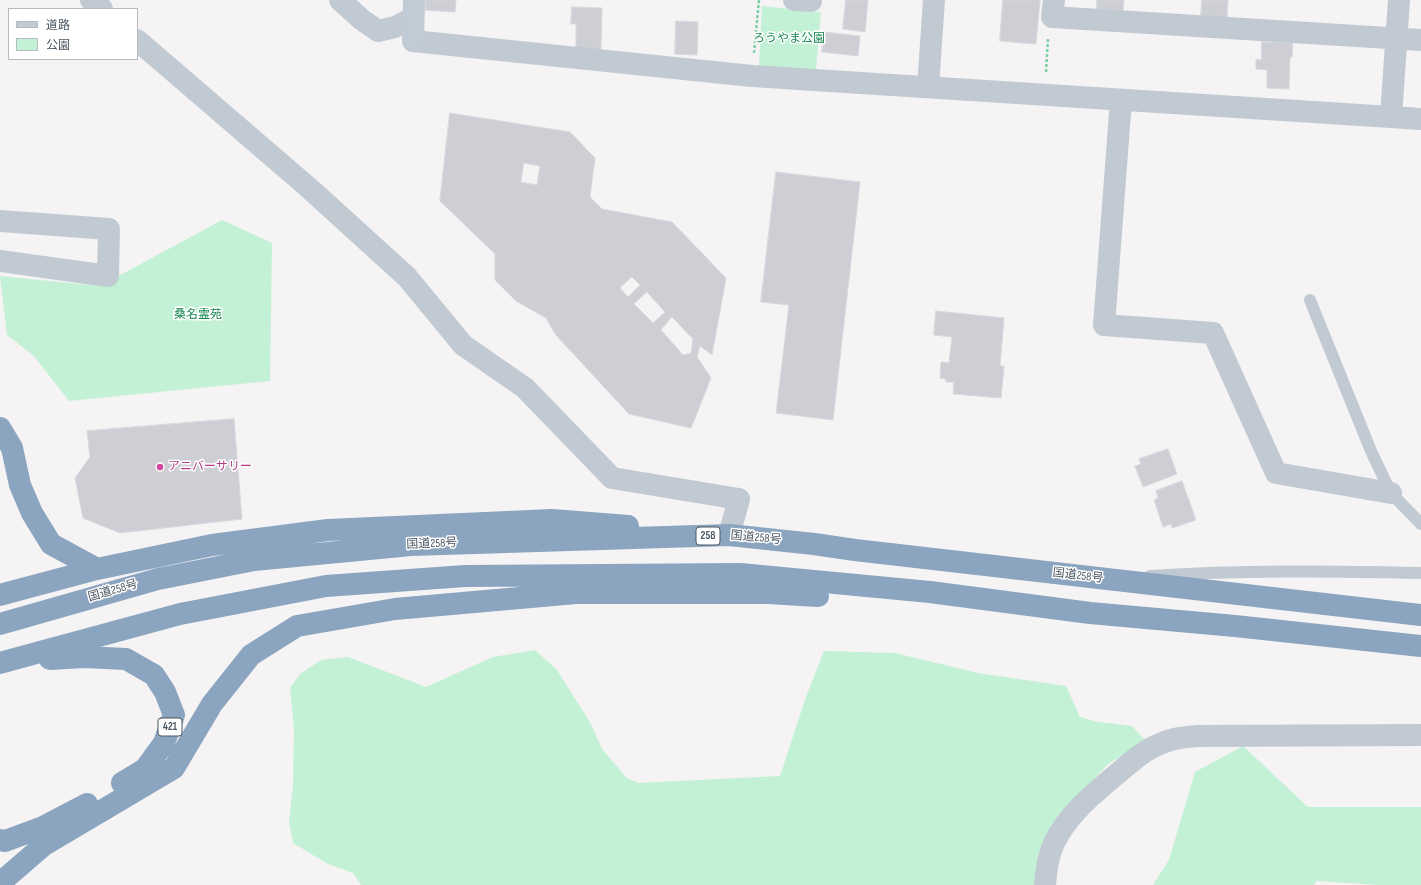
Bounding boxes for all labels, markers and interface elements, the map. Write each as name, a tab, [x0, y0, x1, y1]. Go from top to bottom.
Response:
legend	[8, 8, 138, 60]
text: 道路	[46, 18, 70, 33]
park label: ろうやま公園	[753, 32, 825, 46]
text: 公園	[46, 38, 70, 53]
park label: 桑名霊苑	[174, 308, 222, 322]
place label: アニバーサリー	[168, 460, 252, 474]
marker: アニバーサリー	[155, 462, 165, 472]
road number: 258	[696, 527, 720, 545]
street label: 国道258号	[730, 529, 782, 547]
street label: 国道258号	[406, 536, 458, 552]
street label: 国道258号	[1052, 566, 1104, 586]
street label: 国道258号	[86, 577, 140, 605]
road number: 421	[158, 718, 182, 736]

